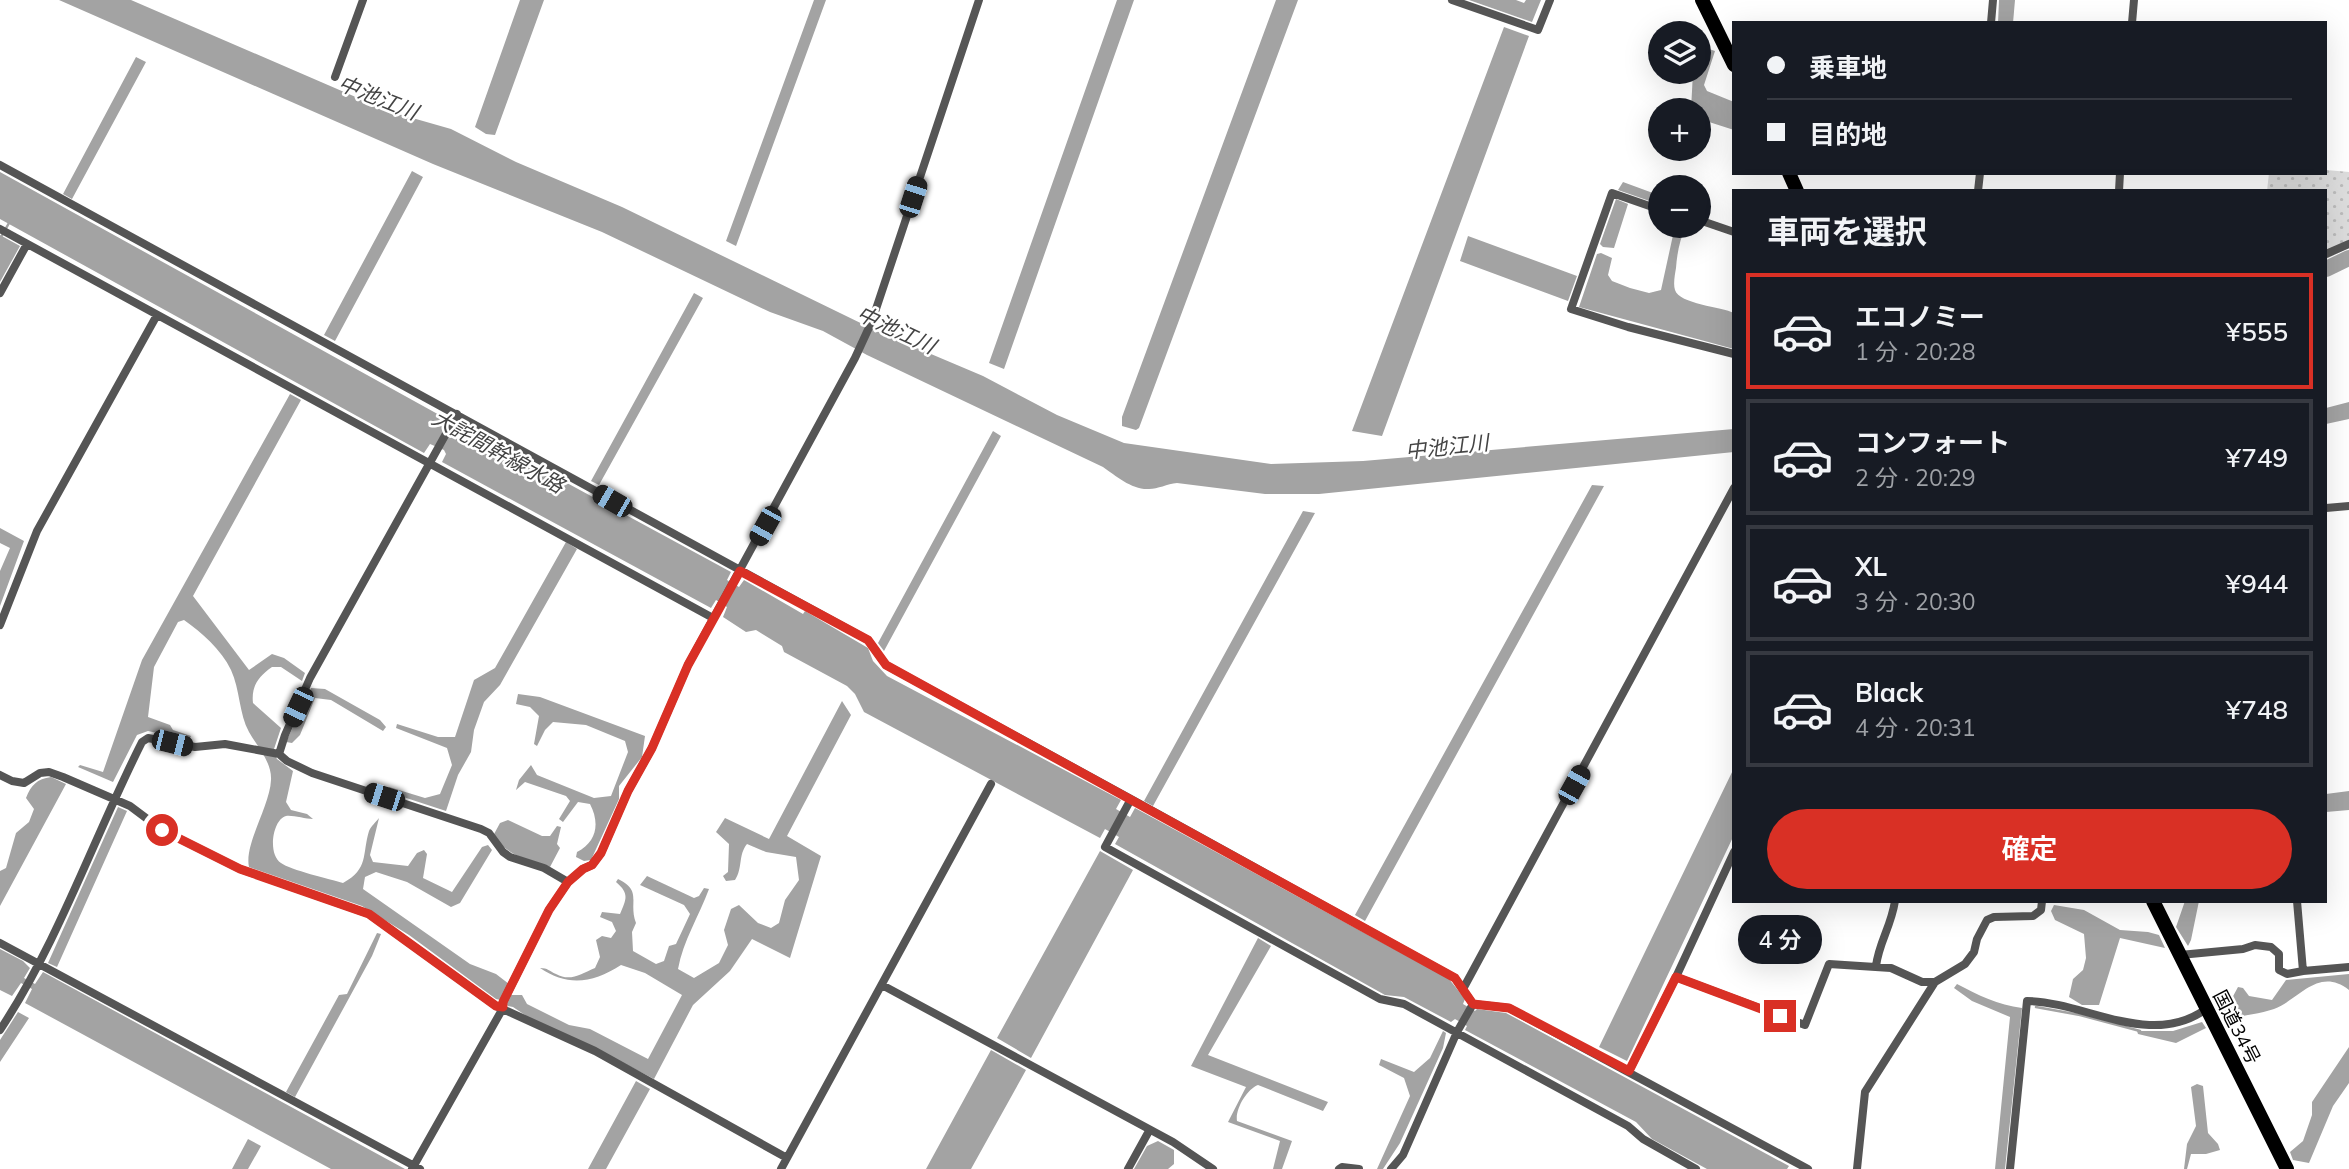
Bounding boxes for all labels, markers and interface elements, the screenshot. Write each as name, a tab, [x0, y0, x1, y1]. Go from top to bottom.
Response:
map controls	[1648, 21, 1711, 238]
button: layers	[1648, 21, 1711, 84]
text: 乗車地	[1809, 51, 1887, 84]
water label: 中池江川	[335, 69, 424, 126]
button: +	[1648, 98, 1711, 161]
text: 目的地	[1809, 118, 1887, 151]
car	[897, 174, 930, 220]
button: −	[1648, 175, 1711, 238]
text: 車両を選択	[1767, 211, 1927, 251]
water label: 中池江川	[853, 300, 942, 359]
icon: car	[1771, 300, 1834, 363]
text: エコノミー	[1855, 300, 1985, 333]
text: ¥555	[2226, 315, 2288, 348]
text: 1 分 · 20:28	[1855, 337, 1976, 366]
water label: 大詫間幹線水路	[428, 404, 571, 499]
icon: car	[1771, 426, 1834, 489]
text: コンフォート	[1855, 426, 2010, 459]
water label: 中池江川	[1404, 428, 1492, 463]
text: ¥749	[2226, 441, 2288, 474]
text: 2 分 · 20:29	[1855, 463, 1976, 492]
car	[589, 481, 636, 521]
car	[746, 503, 785, 549]
text: XL	[1855, 550, 1887, 583]
icon: car	[1771, 552, 1834, 615]
text: ¥944	[2226, 567, 2288, 600]
text: 3 分 · 20:30	[1855, 587, 1976, 616]
text: Black	[1855, 676, 1923, 709]
icon: car	[1771, 678, 1834, 741]
car	[280, 684, 317, 730]
text: ¥748	[2226, 693, 2288, 726]
text: 4 分 · 20:31	[1855, 713, 1976, 742]
car	[150, 728, 195, 758]
car	[1555, 762, 1594, 808]
car	[361, 781, 408, 813]
button: 確定	[1767, 809, 2292, 889]
route start	[146, 814, 178, 846]
callout: 4 分	[1738, 914, 1822, 964]
text: 4 分	[1759, 925, 1801, 954]
street label: 国道34号	[2208, 986, 2266, 1068]
route end	[1764, 1000, 1796, 1032]

